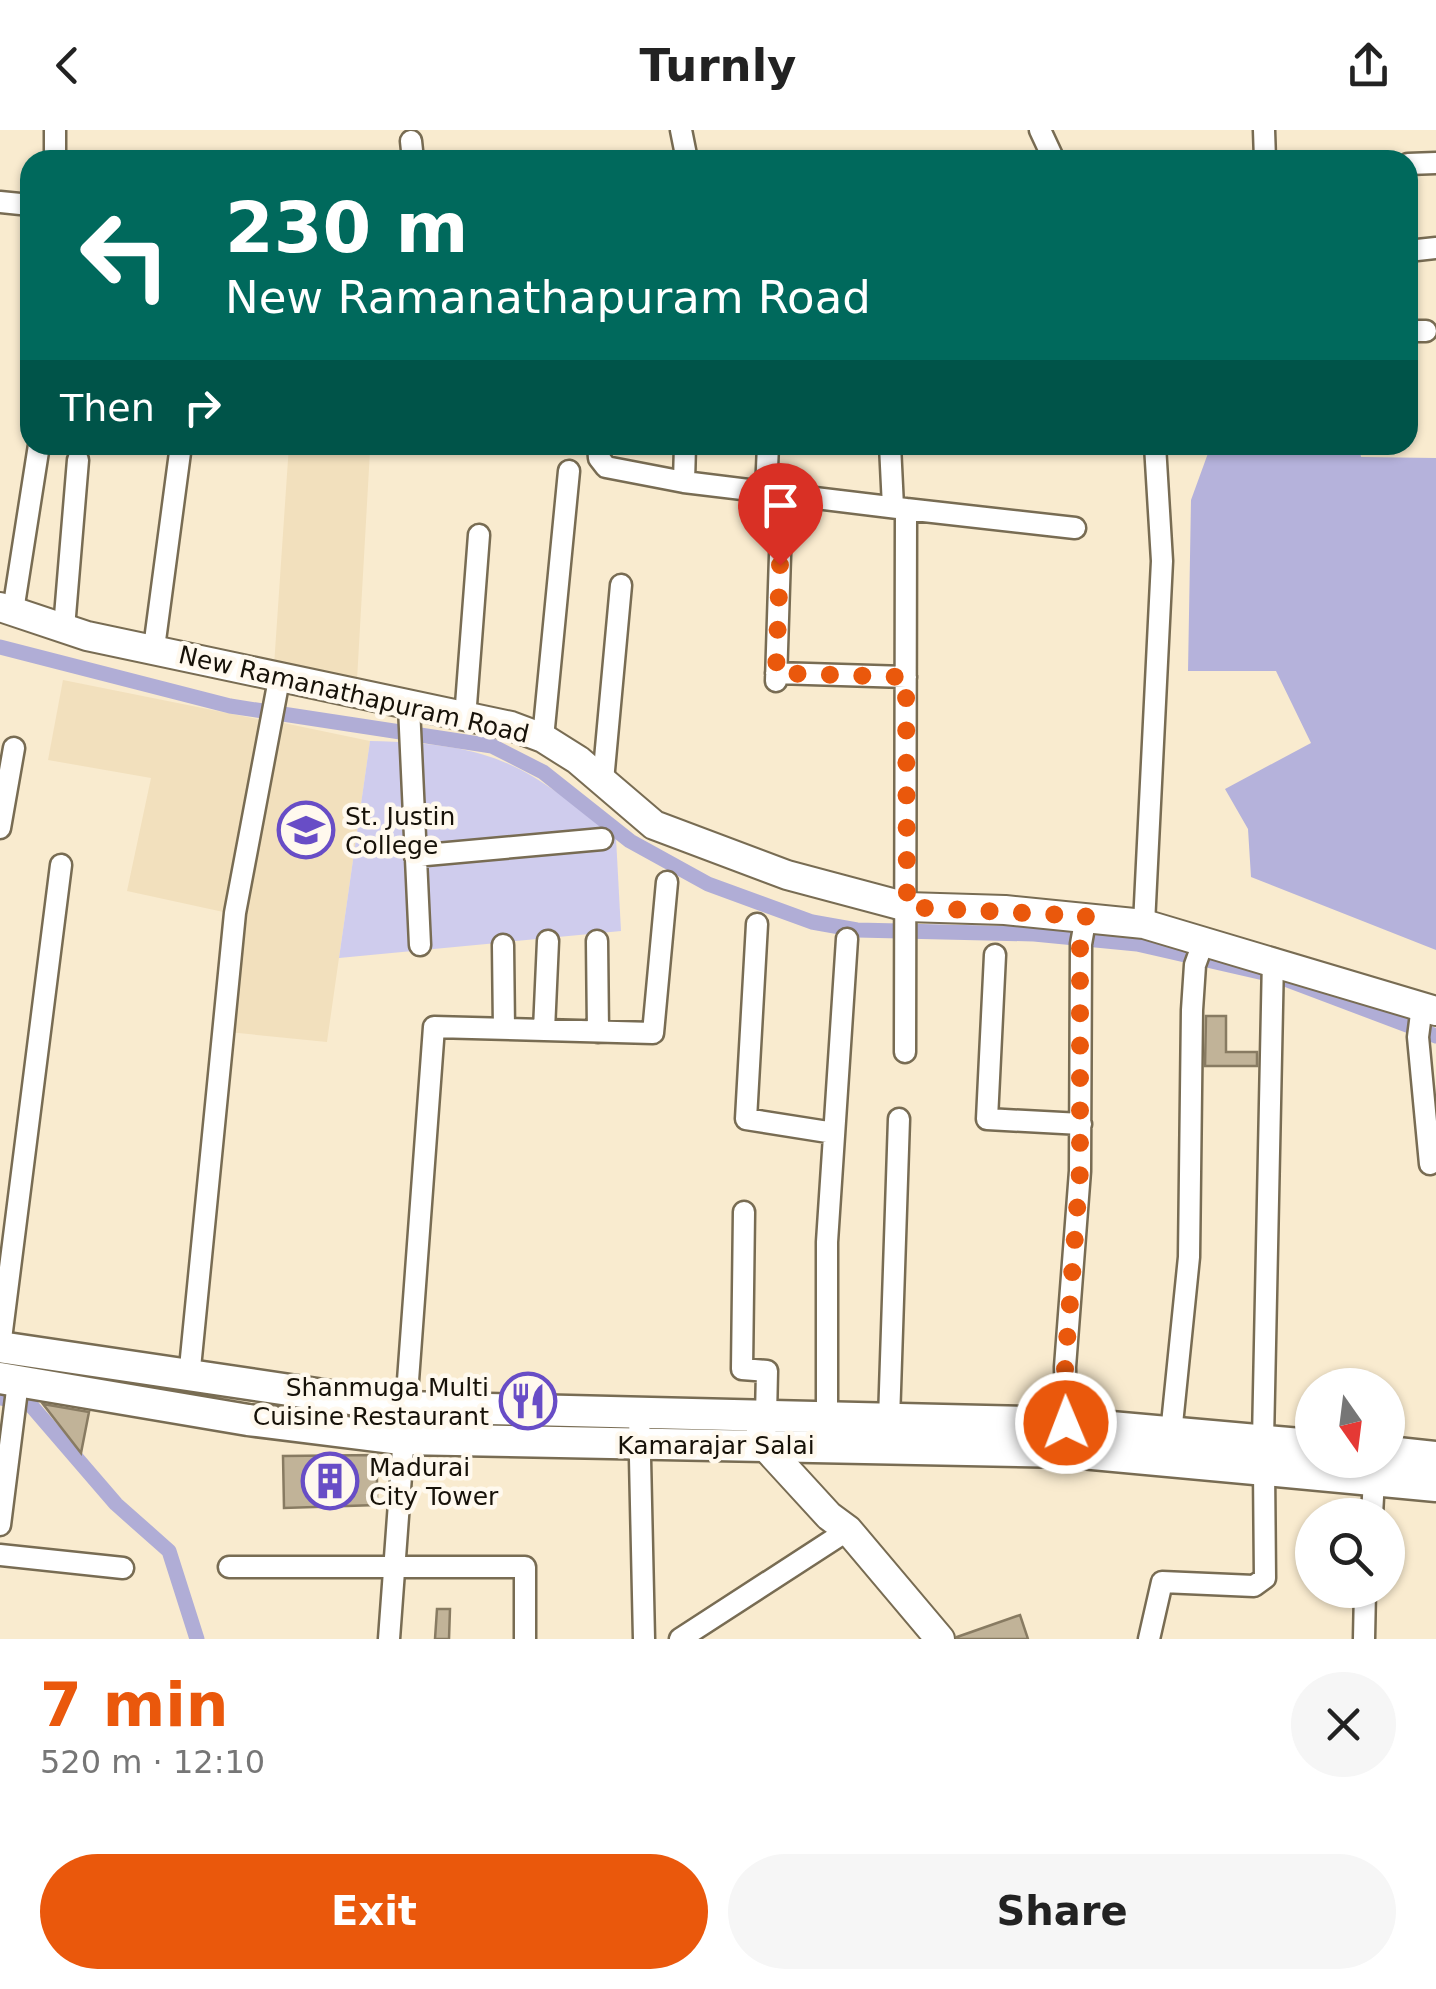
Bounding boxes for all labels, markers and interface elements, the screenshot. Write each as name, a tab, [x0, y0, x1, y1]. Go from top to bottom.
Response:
icon: back	[40, 38, 95, 93]
icon: share	[1341, 38, 1396, 93]
text: Turnly	[640, 39, 796, 92]
text: 230 m	[225, 187, 468, 269]
icon: left	[60, 190, 190, 320]
text: New Ramanathapuram Road	[225, 271, 871, 324]
icon: right	[175, 380, 230, 435]
text: Then	[60, 386, 155, 430]
pin	[738, 463, 823, 566]
icon: arrive	[753, 478, 808, 533]
street label: New Ramanathapuram Road	[176, 640, 532, 749]
school or university icon: St. Justin College	[276, 800, 336, 860]
place label: St. Justin College	[345, 802, 455, 860]
north arrow	[1295, 1368, 1405, 1478]
map controls	[1295, 1368, 1405, 1608]
restaurant icon: Shanmuga Multi Cuisine Restaurant	[498, 1371, 558, 1431]
position arrow	[1014, 1371, 1118, 1475]
place label: Shanmuga Multi Cuisine Restaurant	[253, 1373, 489, 1431]
street label: Kamarajar Salai	[617, 1431, 815, 1460]
building icon: Madurai City Tower	[300, 1451, 360, 1511]
place label: Madurai City Tower	[369, 1453, 499, 1511]
button: search	[1295, 1498, 1405, 1608]
text: 7 min	[40, 1670, 228, 1740]
button: close	[1291, 1672, 1396, 1777]
text: 520 m · 12:10	[40, 1743, 265, 1781]
button: Exit	[40, 1854, 708, 1969]
button: Share	[728, 1854, 1396, 1969]

